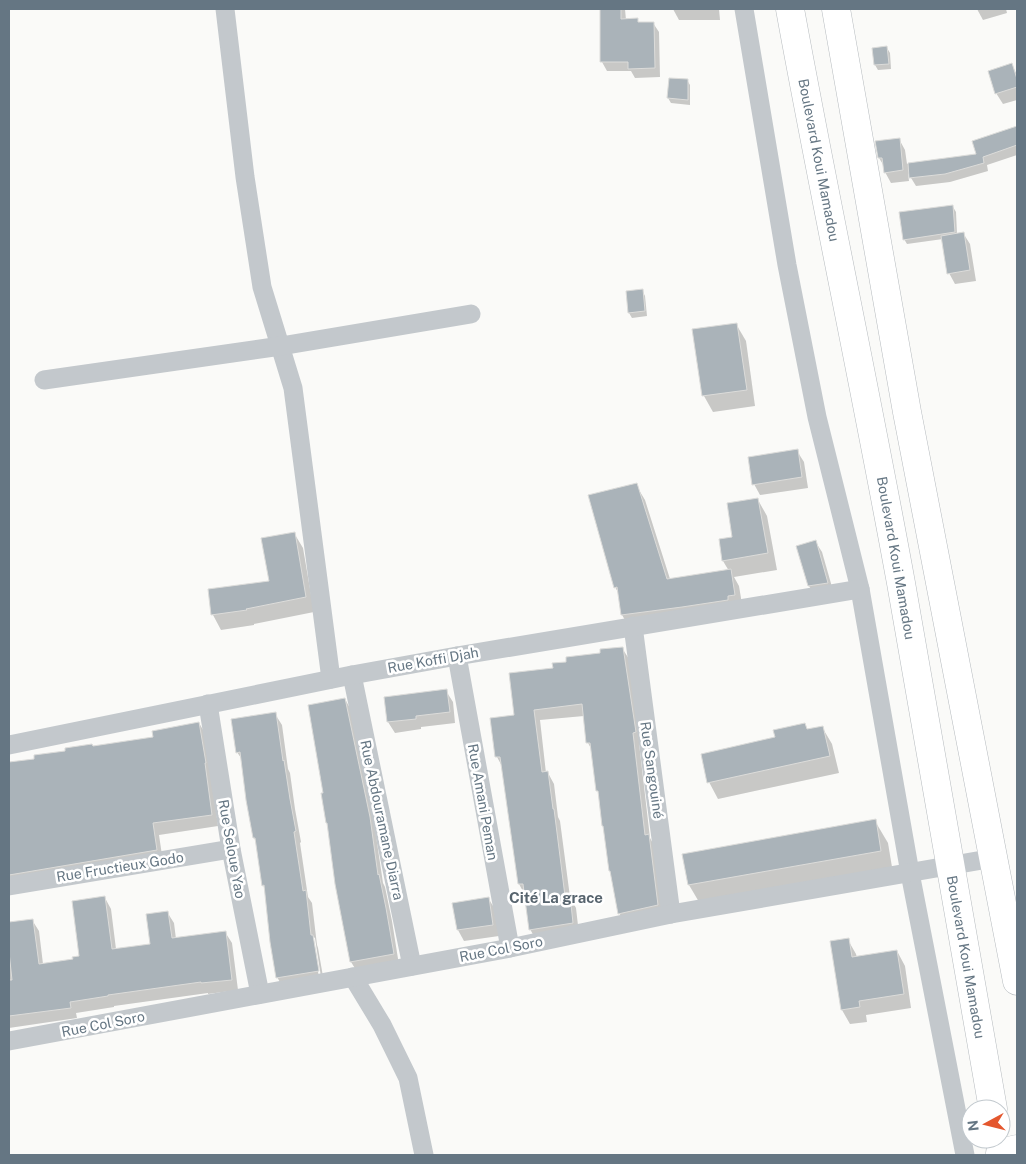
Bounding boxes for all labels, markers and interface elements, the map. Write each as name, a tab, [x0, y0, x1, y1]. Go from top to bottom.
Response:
street label: Boulevard Koui Mamadou	[795, 77, 843, 243]
street label: Boulevard Koui Mamadou	[874, 475, 918, 641]
street label: Rue Koffi Djah	[386, 644, 480, 676]
street label: Rue Sangouiné	[637, 720, 667, 820]
street label: Rue Abdouramane Diarra	[357, 739, 407, 901]
street label: Rue Amani Peman	[465, 742, 501, 862]
street label: Rue Seloue Yao	[215, 798, 249, 900]
street label: Rue Fructieux Godo	[55, 849, 185, 885]
street label: Boulevard Koui Mamadou	[944, 874, 988, 1040]
district label: Cité La grace	[509, 889, 603, 906]
street label: Rue Col Soro	[458, 933, 544, 965]
street label: Rue Col Soro	[60, 1008, 146, 1040]
north arrow	[961, 1099, 1011, 1149]
text: N	[964, 1119, 982, 1132]

